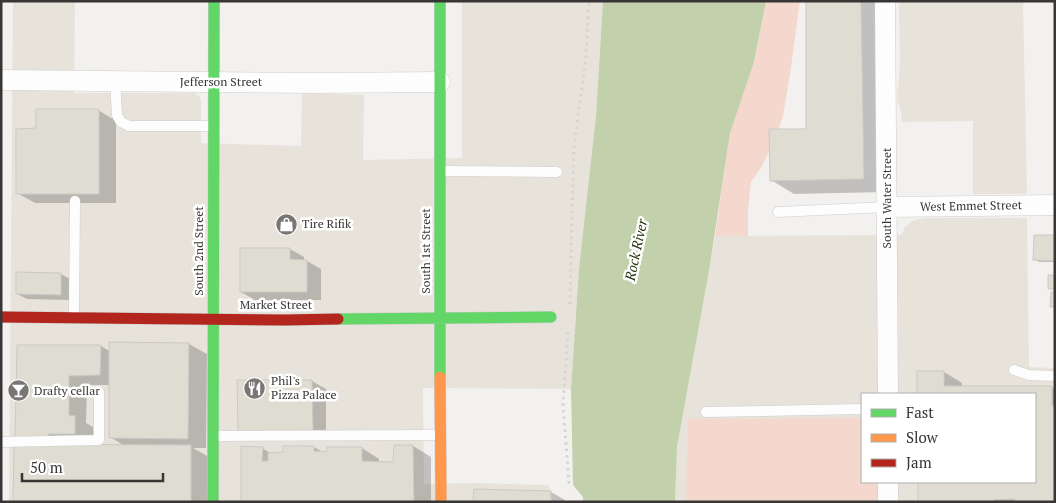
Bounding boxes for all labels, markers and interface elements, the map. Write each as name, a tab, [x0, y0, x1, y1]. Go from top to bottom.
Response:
street label: Jefferson Street	[180, 74, 263, 89]
street label: South Water Street	[879, 147, 894, 248]
street label: West Emmet Street	[920, 197, 1023, 214]
street label: South 2nd Street	[191, 206, 206, 296]
street label: South 1st Street	[418, 208, 433, 294]
shop icon: Tire Rifik	[274, 212, 298, 236]
place label: Tire Rifik	[302, 216, 352, 231]
water label: Rock River	[620, 217, 651, 283]
street label: Market Street	[240, 297, 313, 312]
place label: Phil's Pizza Palace	[271, 373, 336, 402]
restaurant icon: Phil's Pizza Palace	[243, 376, 267, 400]
bar icon: Drafty cellar	[6, 379, 30, 403]
place label: Drafty cellar	[34, 383, 100, 398]
legend	[861, 393, 1036, 483]
text: Fast	[906, 402, 934, 422]
text: Slow	[906, 427, 939, 447]
scale bar	[22, 450, 164, 482]
text: Jam	[906, 452, 932, 472]
text: 50 m	[30, 457, 63, 477]

